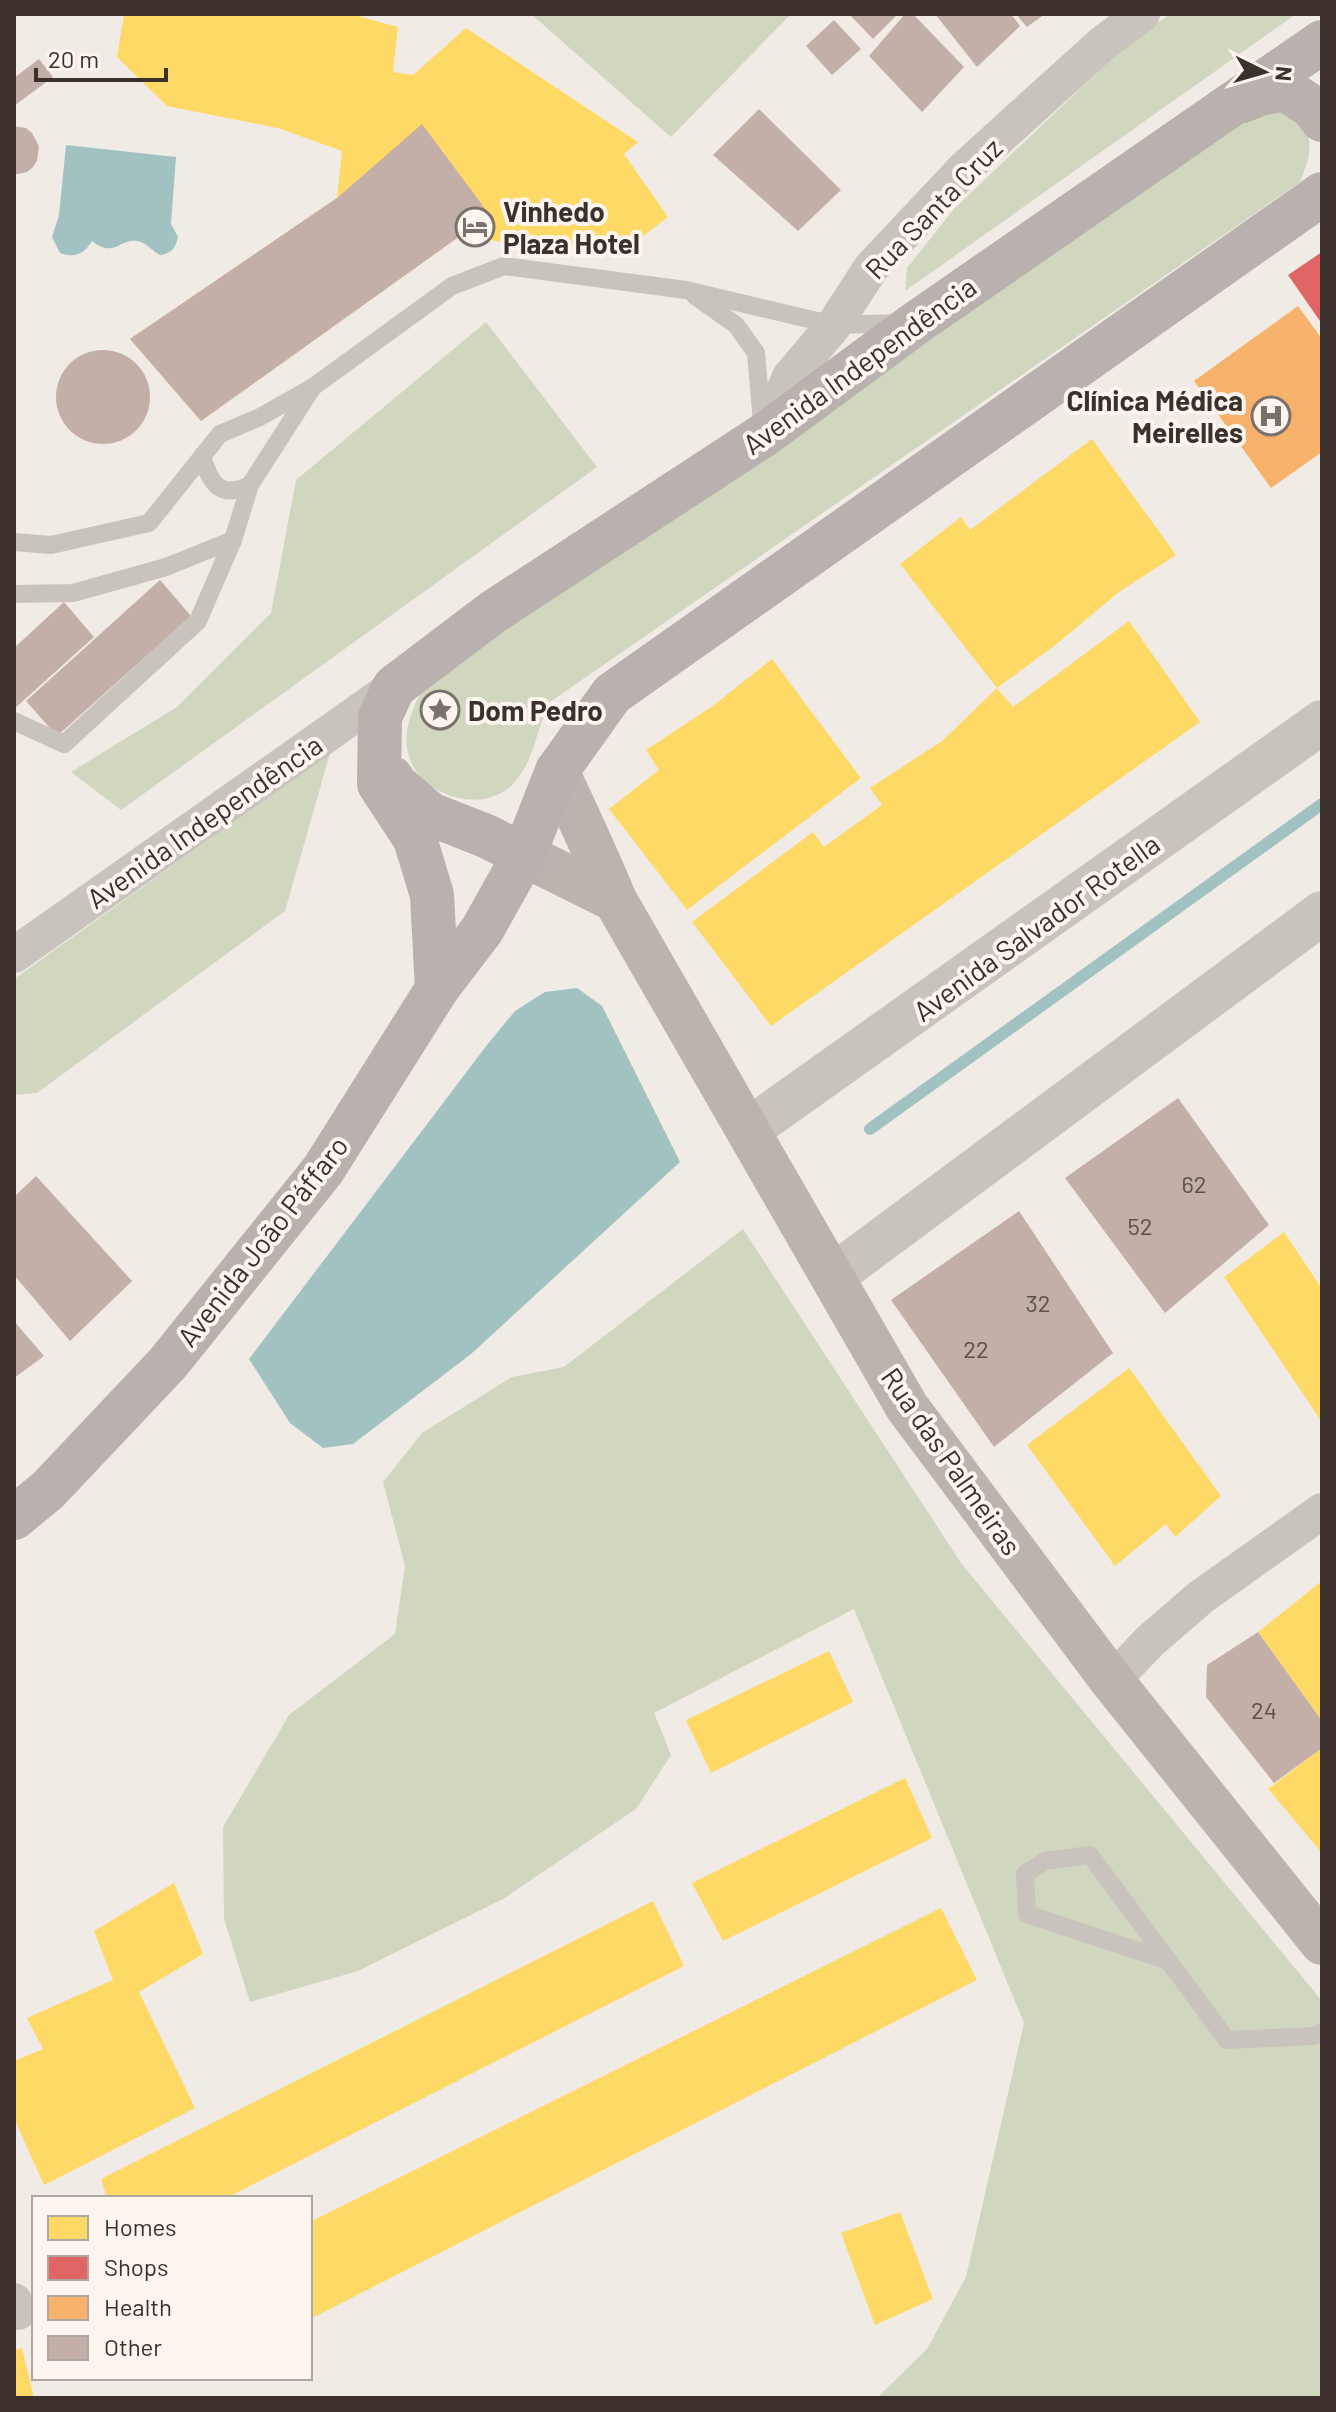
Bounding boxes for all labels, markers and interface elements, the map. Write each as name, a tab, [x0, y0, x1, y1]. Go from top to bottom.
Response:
scale bar	[36, 32, 166, 82]
north arrow	[1224, 32, 1304, 112]
text: 20 m	[48, 44, 99, 73]
text: N	[1271, 65, 1299, 82]
street label: Rua Santa Cruz	[857, 131, 1009, 285]
place label: Vinhedo Plaza Hotel	[503, 194, 640, 260]
hotel icon: Vinhedo Plaza Hotel	[454, 206, 496, 248]
street label: Avenida Independência	[736, 269, 982, 461]
place label: Clínica Médica Meirelles	[1067, 383, 1243, 449]
hospital icon: Clínica Médica Meirelles	[1250, 395, 1292, 437]
place icon: Dom Pedro	[419, 689, 461, 731]
place label: Dom Pedro	[468, 693, 603, 727]
street label: Avenida Independência	[80, 727, 328, 915]
street label: Avenida Salvador Rotella	[906, 826, 1166, 1028]
street label: Avenida João Páffaro	[169, 1129, 355, 1353]
house number: 62	[1181, 1169, 1207, 1198]
house number: 52	[1127, 1211, 1153, 1240]
house number: 32	[1025, 1288, 1051, 1317]
house number: 22	[963, 1334, 989, 1363]
street label: Rua das Palmeiras	[875, 1361, 1029, 1561]
house number: 24	[1251, 1695, 1277, 1724]
legend	[32, 2196, 312, 2380]
text: Homes	[104, 2212, 177, 2241]
text: Shops	[104, 2252, 169, 2281]
text: Health	[104, 2292, 172, 2321]
text: Other	[104, 2332, 162, 2361]

